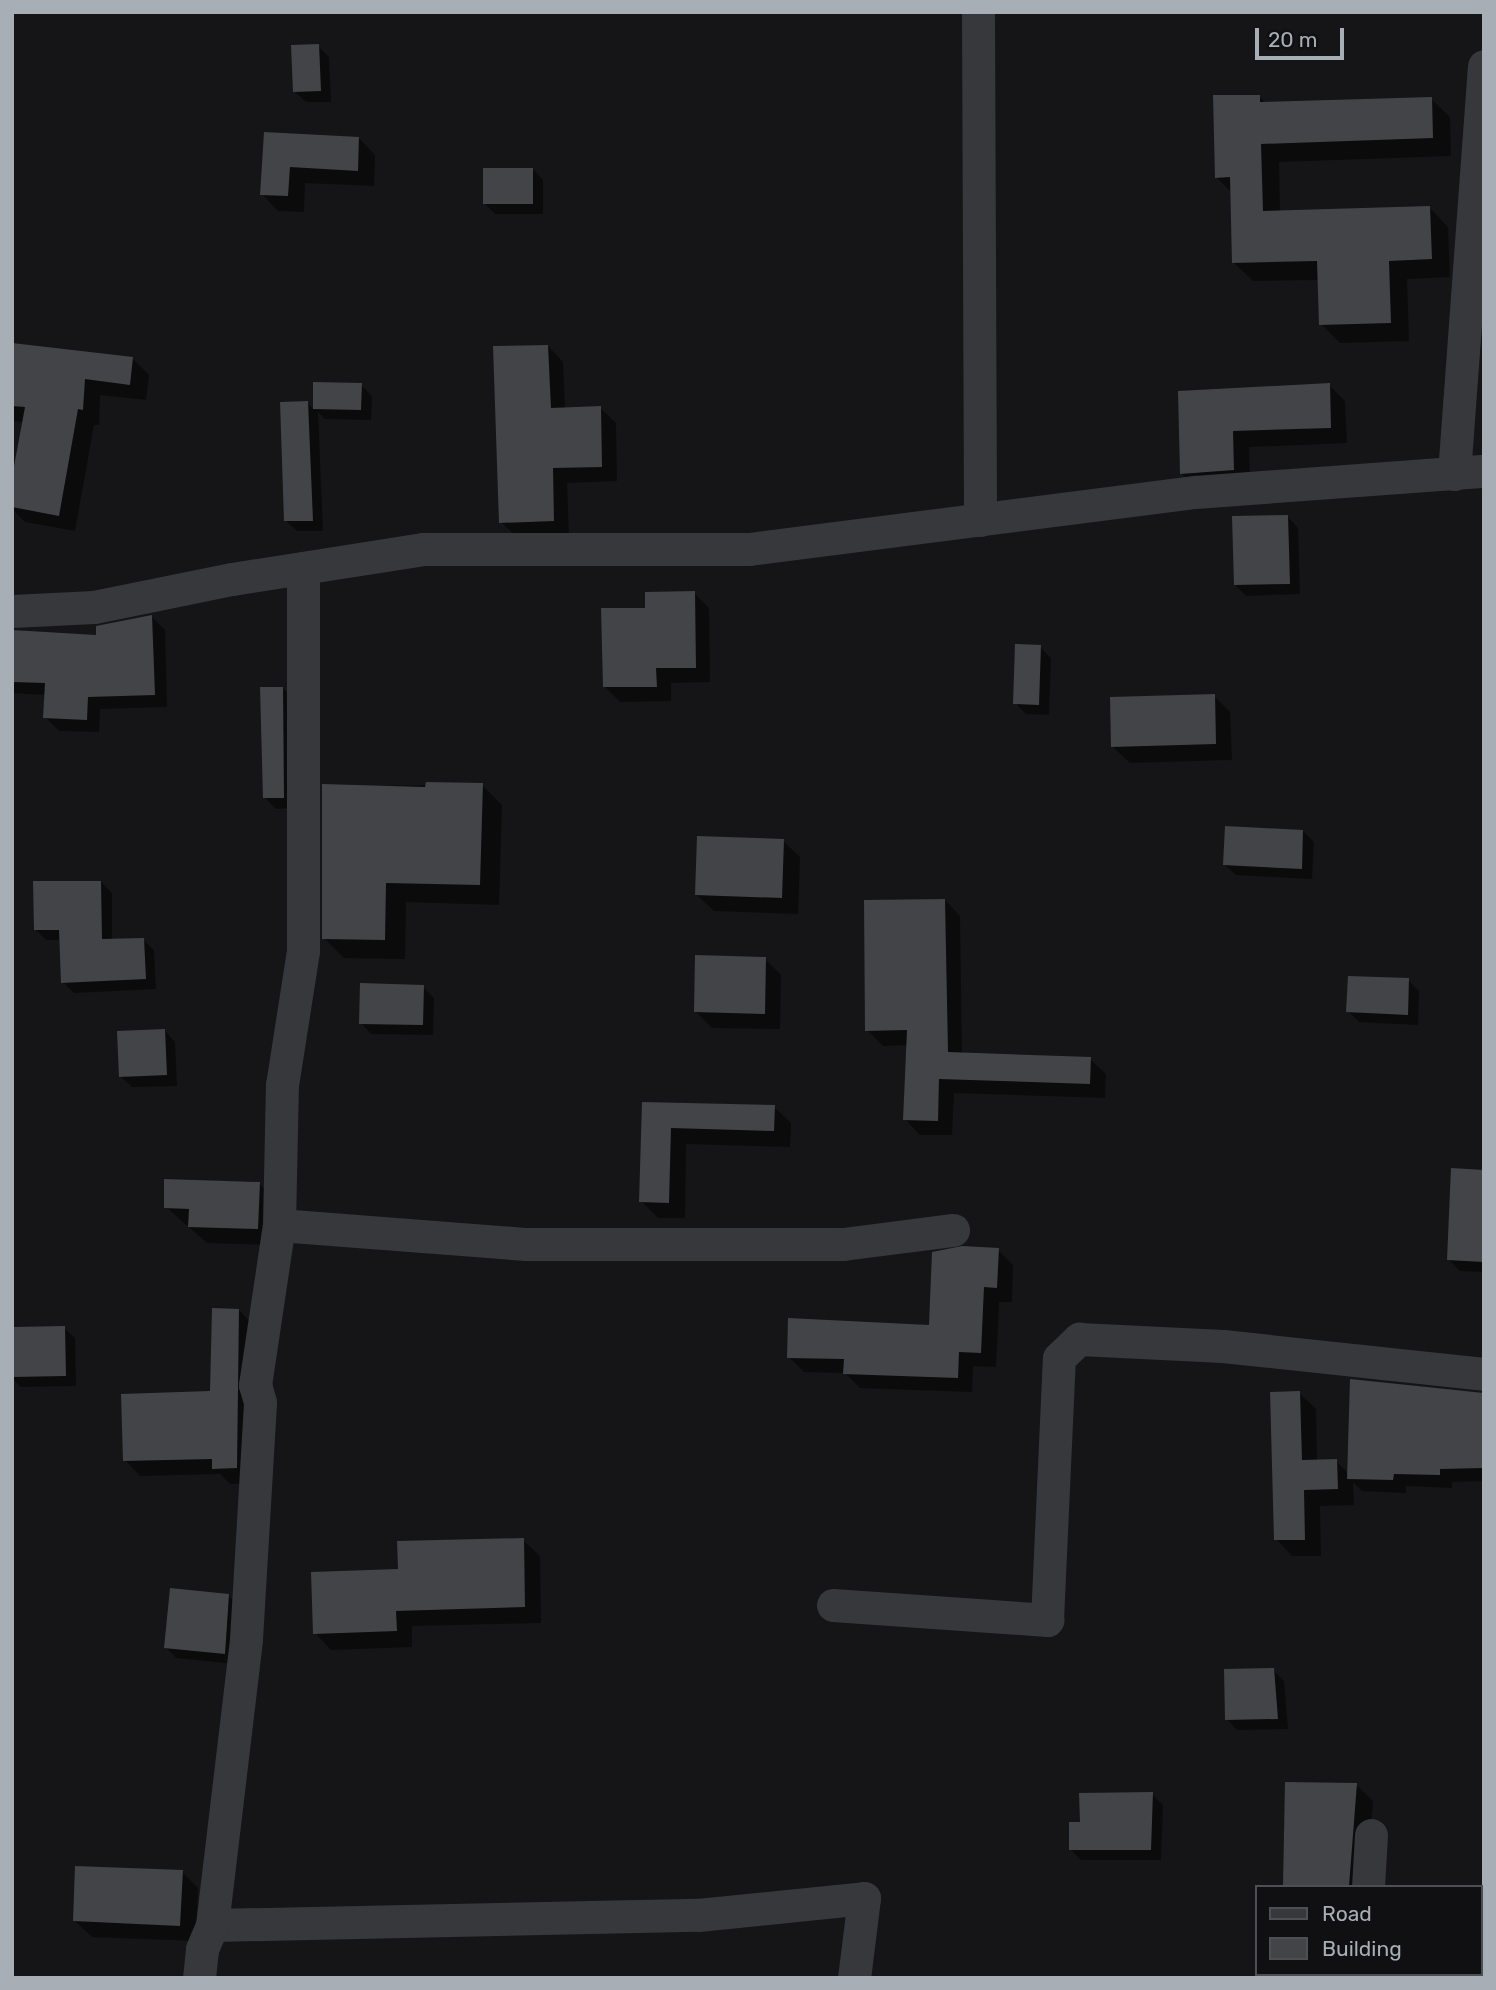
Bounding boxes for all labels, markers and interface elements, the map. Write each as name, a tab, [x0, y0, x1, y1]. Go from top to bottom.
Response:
scale bar	[1258, 14, 1347, 58]
text: 20 m	[1268, 27, 1317, 52]
legend	[1254, 1885, 1482, 1976]
text: Road	[1322, 1901, 1372, 1926]
text: Building	[1322, 1936, 1402, 1961]

